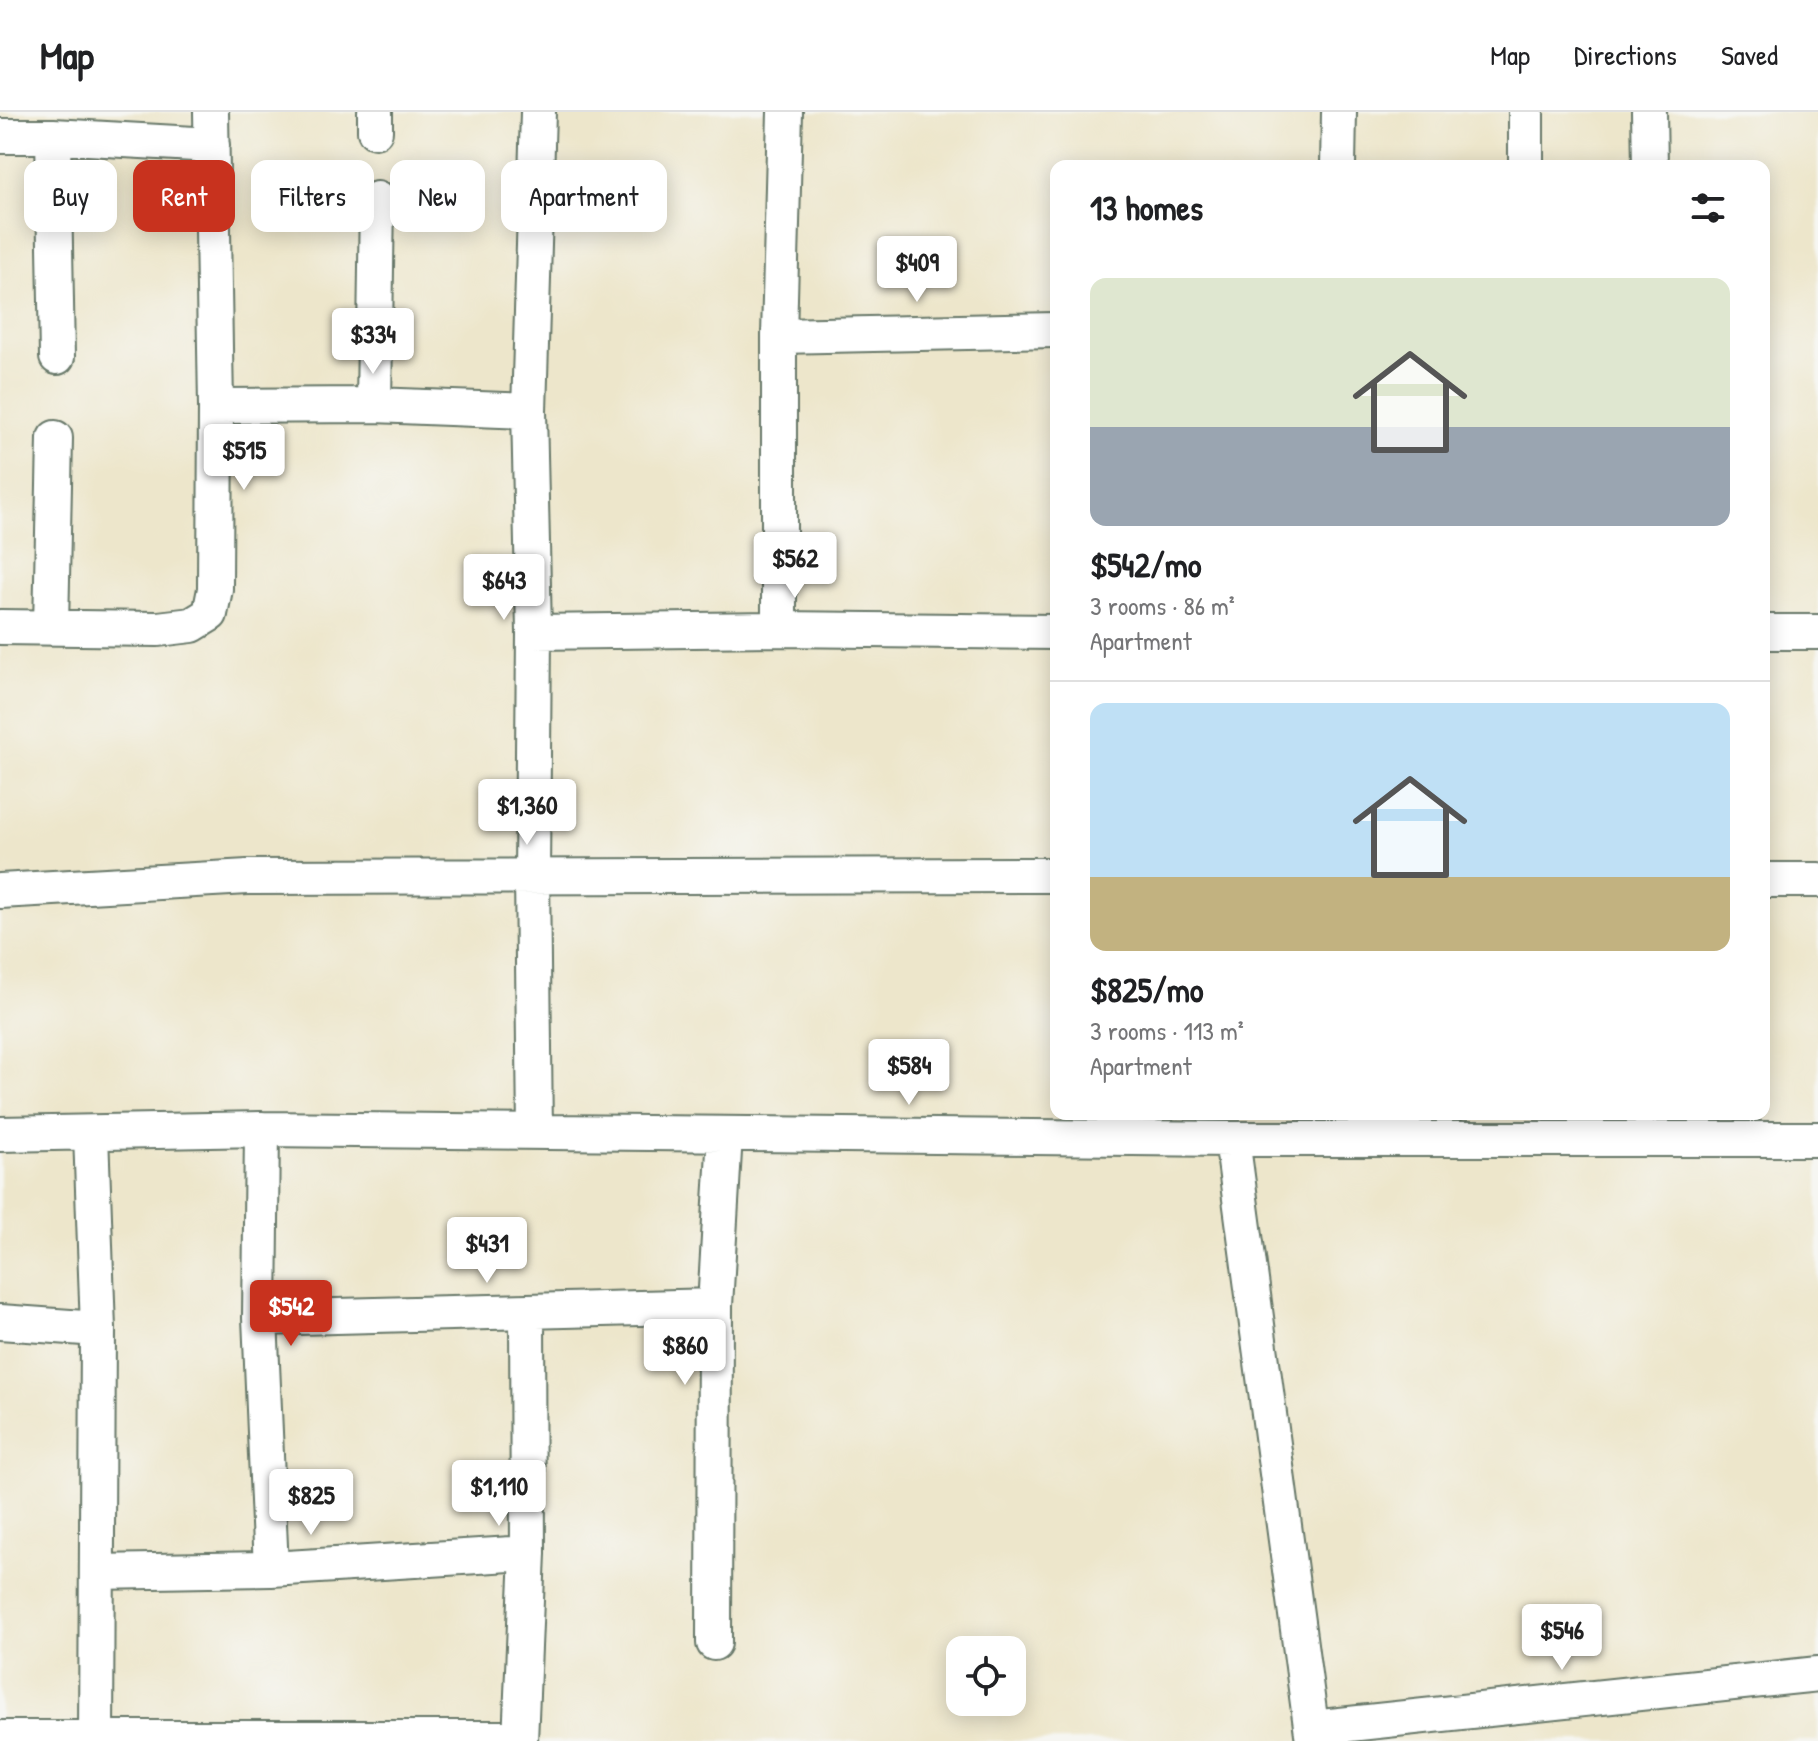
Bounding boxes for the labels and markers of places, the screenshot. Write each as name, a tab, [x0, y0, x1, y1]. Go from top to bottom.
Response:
pin: $409	[870, 236, 964, 304]
pin: $334	[326, 308, 420, 376]
pin: $515	[197, 424, 291, 492]
pin: $562	[748, 532, 842, 600]
pin: $643	[457, 554, 551, 622]
pin: $1,360	[462, 779, 592, 847]
pin: $584	[862, 1039, 956, 1107]
pin: $431	[440, 1217, 534, 1285]
pin: $542	[244, 1280, 338, 1348]
pin: $860	[638, 1319, 732, 1387]
pin: $1,110	[434, 1460, 564, 1528]
pin: $825	[264, 1469, 358, 1537]
pin: $546	[1515, 1604, 1609, 1672]

